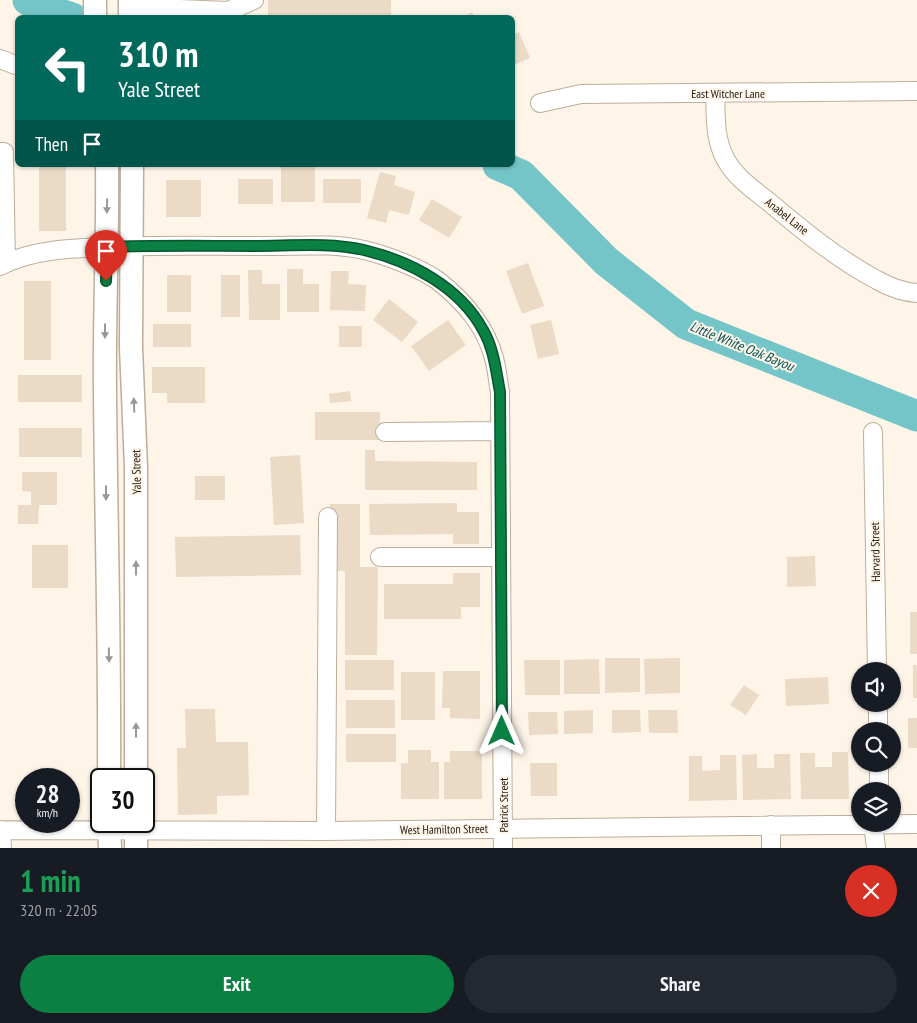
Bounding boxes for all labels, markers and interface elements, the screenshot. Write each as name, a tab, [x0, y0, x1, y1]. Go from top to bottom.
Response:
text: 310 m	[118, 31, 199, 77]
icon: left	[35, 35, 100, 100]
text: Yale Street	[118, 75, 200, 103]
street label: East Witcher Lane	[691, 86, 765, 101]
icon: arrive	[78, 130, 106, 158]
text: Then	[35, 132, 68, 156]
street label: Anabel Lane	[762, 194, 812, 238]
one-way arrow	[103, 198, 111, 214]
pin	[85, 230, 127, 281]
icon: arrive	[92, 237, 120, 265]
water label: Little White Oak Bayou	[687, 317, 797, 375]
one-way arrow	[101, 323, 109, 339]
one-way arrow	[130, 397, 138, 413]
street label: Yale Street	[128, 449, 144, 494]
one-way arrow	[102, 485, 110, 501]
street label: Harvard Street	[867, 521, 883, 582]
one-way arrow	[132, 559, 140, 575]
one-way arrow	[105, 648, 113, 664]
map controls	[851, 662, 901, 832]
button: sound	[851, 662, 901, 712]
position arrow	[475, 704, 527, 756]
one-way arrow	[132, 722, 140, 738]
button: search	[851, 722, 901, 772]
speed limit sign: 30	[90, 768, 155, 833]
street label: Patrick Street	[496, 777, 511, 833]
text: 28	[36, 778, 59, 810]
button: layers	[851, 782, 901, 832]
text: km/h	[37, 805, 58, 820]
street label: West Hamilton Street	[400, 821, 489, 837]
text: 1 min	[20, 861, 81, 900]
button: close	[845, 865, 897, 917]
text: 320 m · 22:05	[20, 900, 98, 920]
button: Exit	[20, 955, 454, 1013]
button: Share	[464, 955, 897, 1013]

